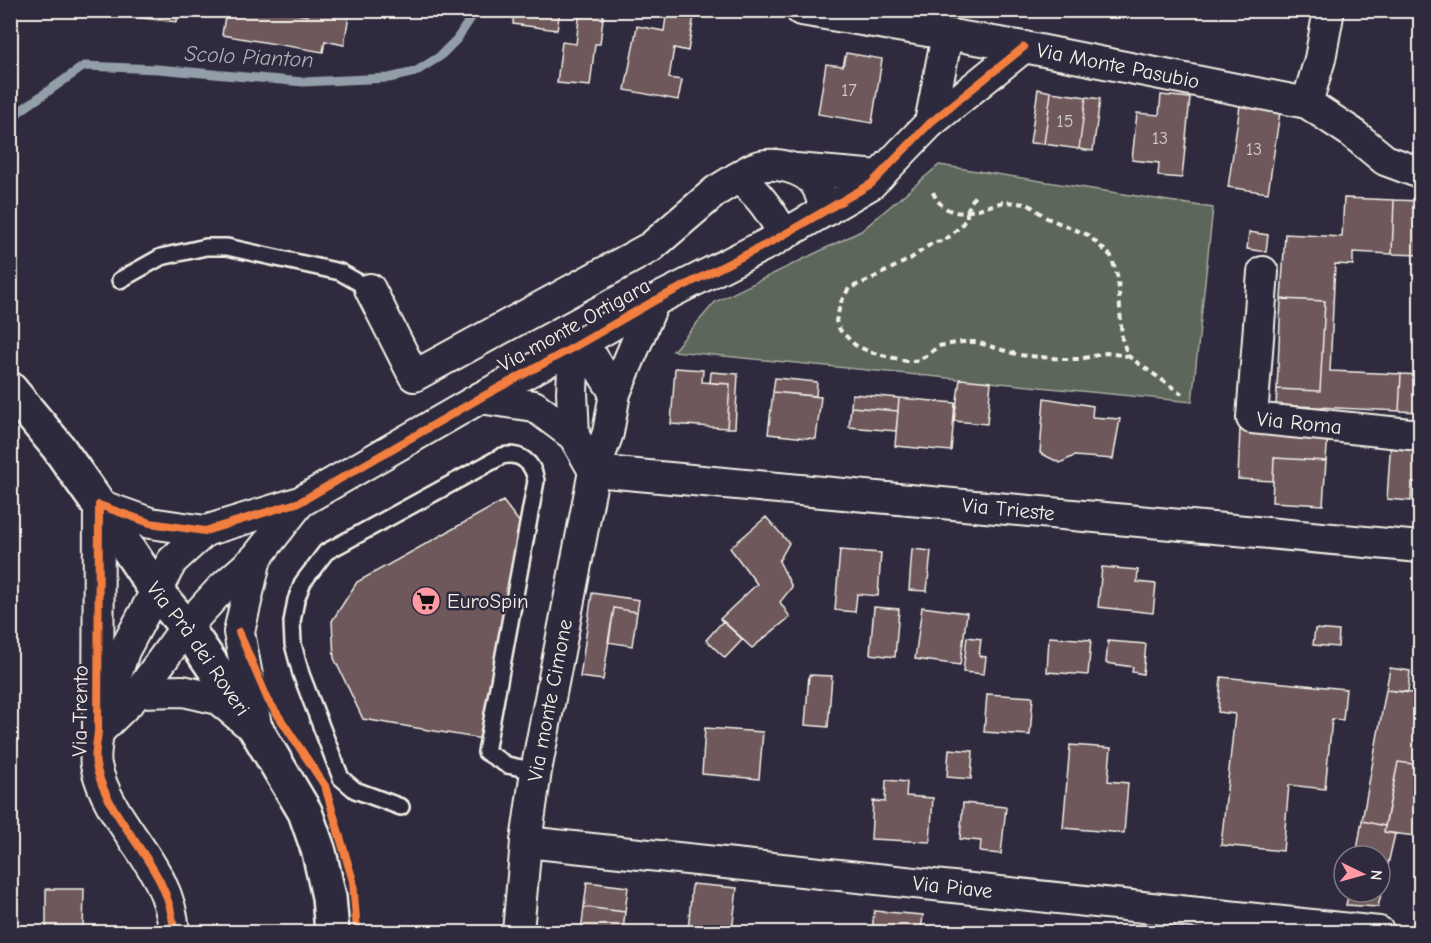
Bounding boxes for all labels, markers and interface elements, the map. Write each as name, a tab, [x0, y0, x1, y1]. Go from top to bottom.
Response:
street label: Via Monte Pasubio	[1035, 38, 1202, 93]
water label: Scolo Pianton	[184, 41, 314, 73]
house number: 17	[841, 80, 857, 101]
house number: 15	[1057, 111, 1073, 132]
house number: 13	[1152, 128, 1168, 149]
house number: 13	[1246, 139, 1262, 160]
street label: Via monte Ortigara	[494, 273, 654, 377]
street label: Via Roma	[1256, 407, 1343, 439]
street label: Via Trieste	[961, 493, 1056, 525]
street label: Via Prà dei Roveri	[142, 577, 255, 720]
supermarket icon: EuroSpin	[410, 585, 442, 617]
place label: EuroSpin	[447, 589, 529, 613]
street label: Via monte Cimone	[523, 617, 577, 783]
street label: Via Trento	[67, 665, 93, 757]
north arrow	[1332, 844, 1392, 904]
text: N	[1367, 869, 1385, 881]
street label: Via Piave	[912, 871, 994, 903]

